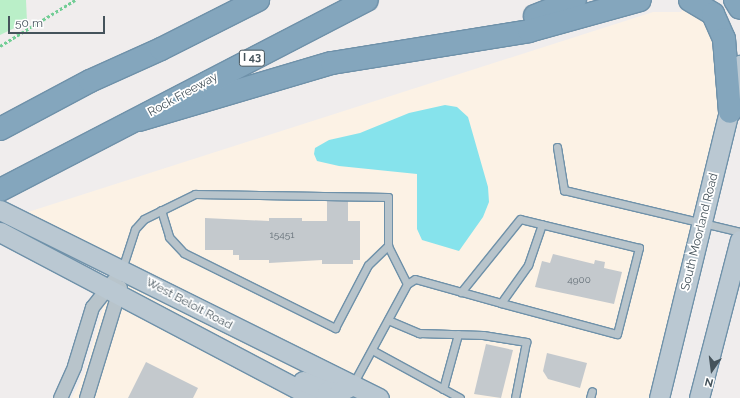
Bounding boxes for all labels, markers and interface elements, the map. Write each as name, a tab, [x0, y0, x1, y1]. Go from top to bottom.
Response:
scale bar	[10, 8, 107, 34]
text: 50 m	[15, 16, 43, 30]
road number: I 43	[238, 49, 266, 67]
street label: Rock Freeway	[145, 70, 221, 120]
street label: South Moorland Road	[678, 172, 722, 292]
house number: 15451	[270, 229, 294, 241]
house number: 4900	[567, 274, 591, 286]
street label: West Beloit Road	[143, 275, 235, 333]
north arrow	[692, 350, 732, 390]
text: N	[703, 375, 715, 389]

